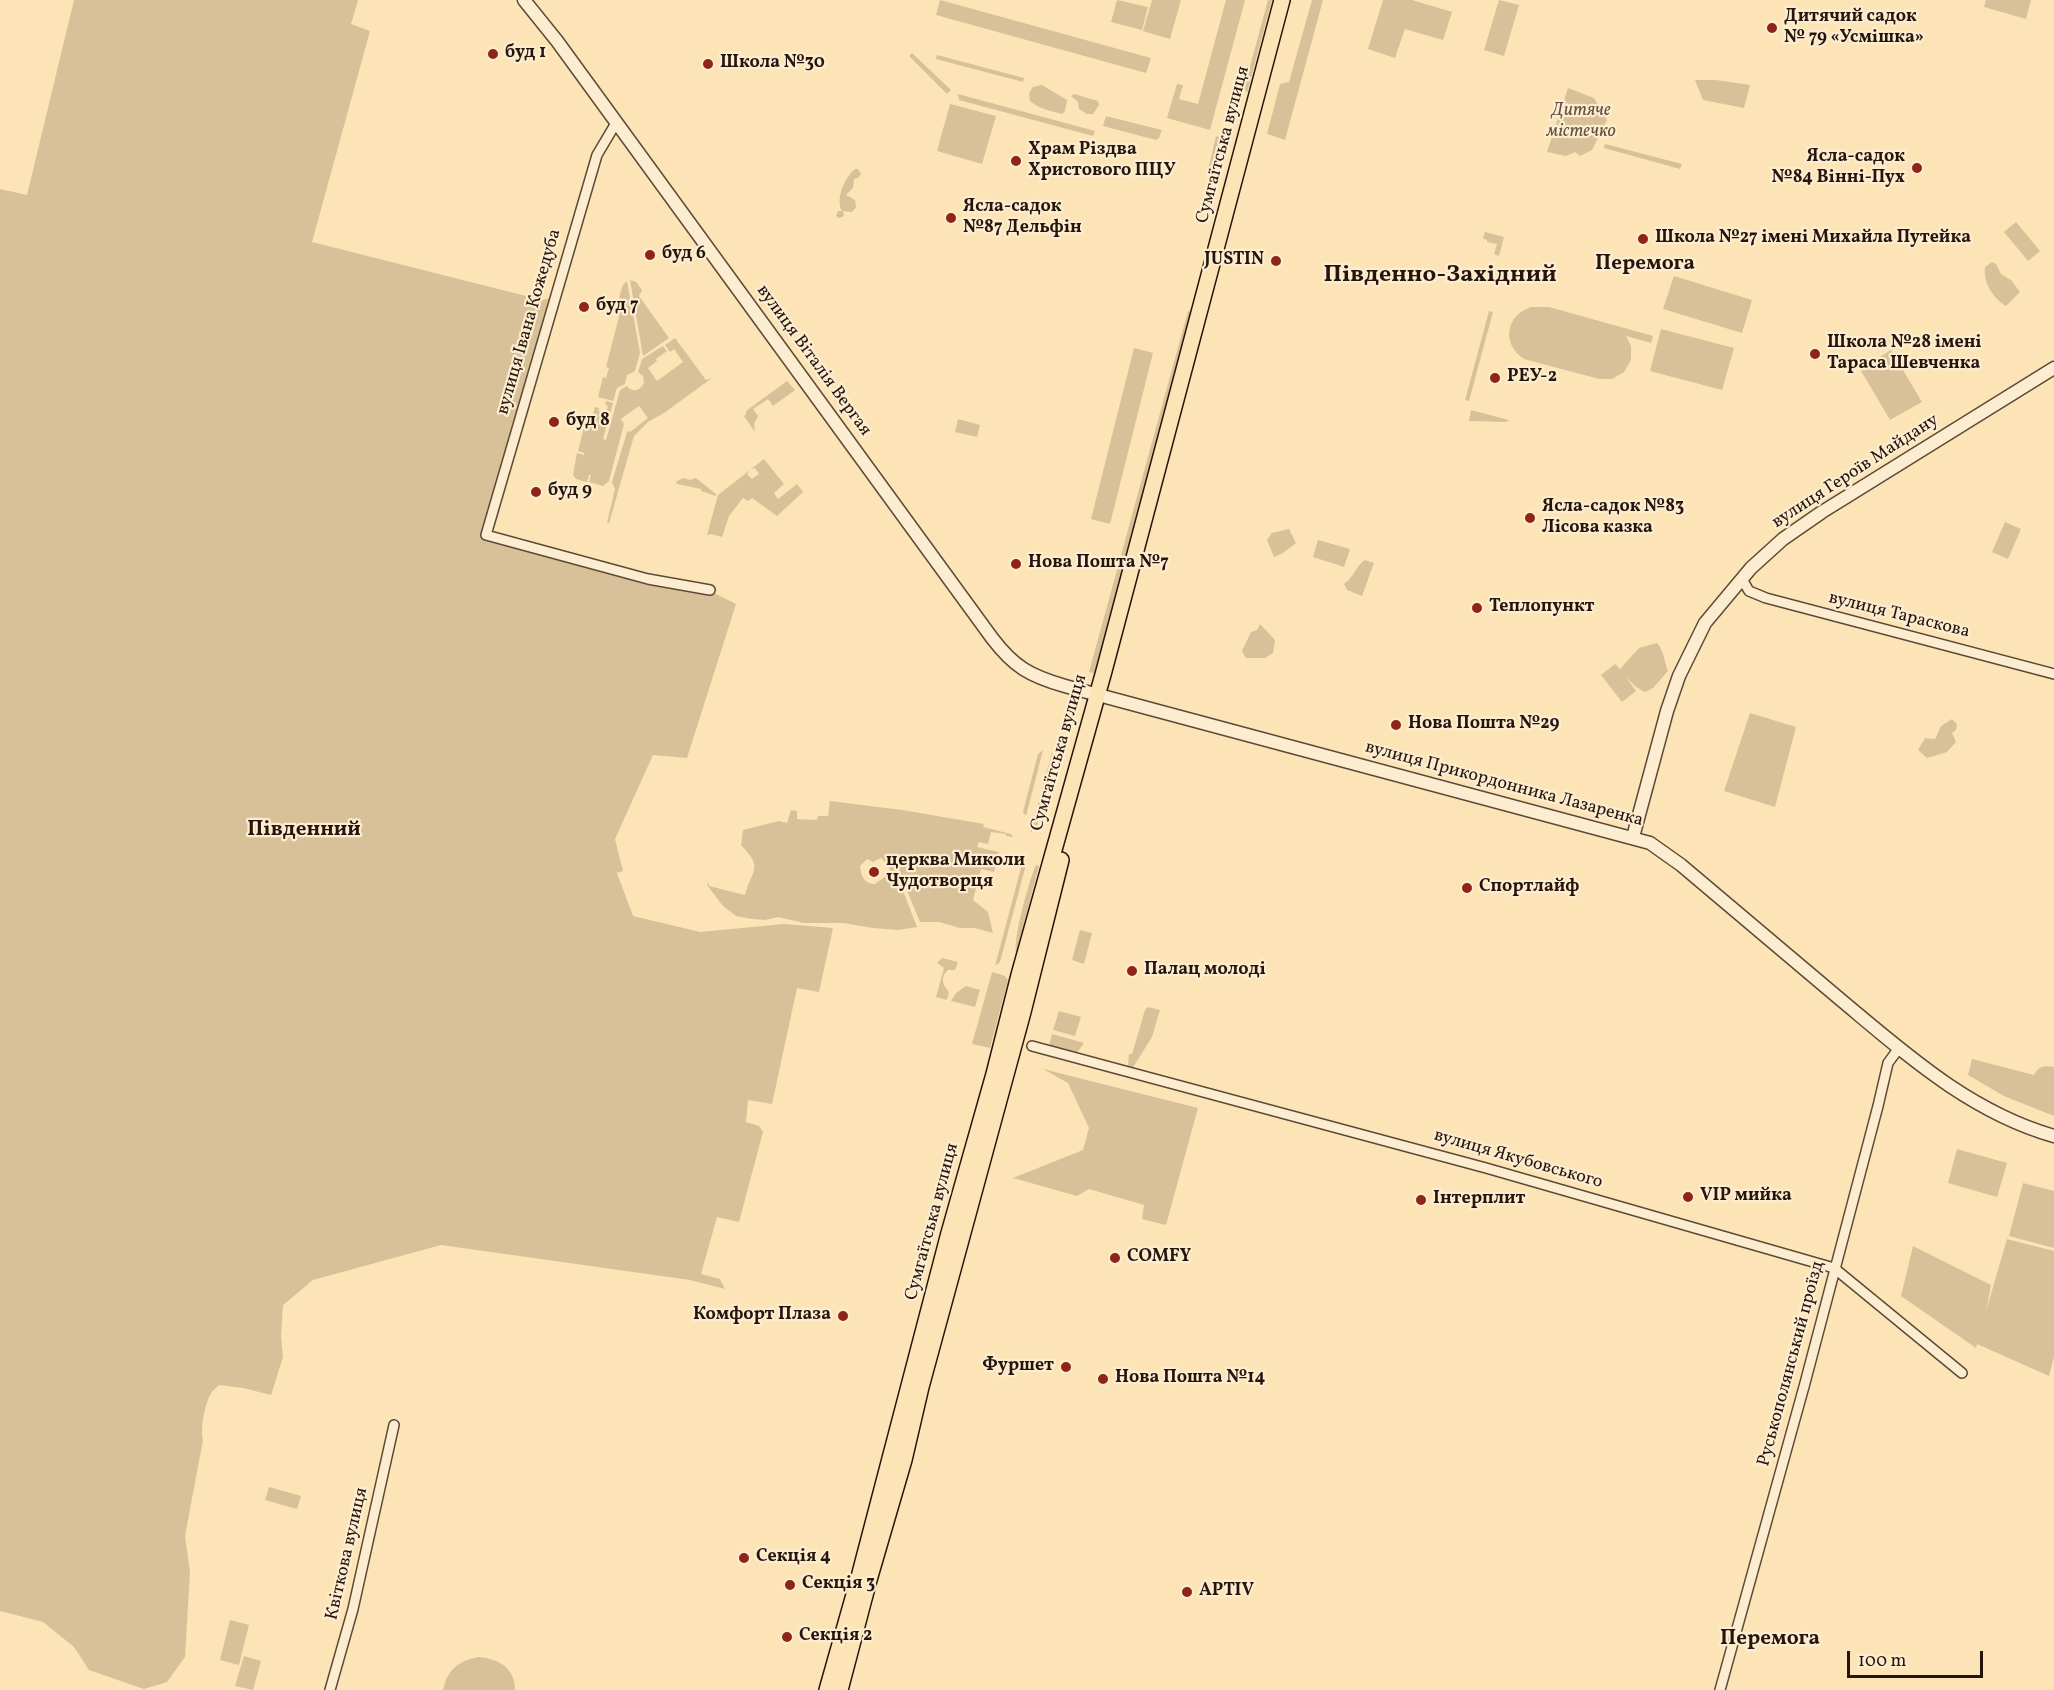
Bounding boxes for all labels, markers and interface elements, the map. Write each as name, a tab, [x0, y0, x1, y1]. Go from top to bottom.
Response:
place label: Дитячий садок № 79 «Усмішка»	[1784, 7, 1924, 50]
marker: Дитячий садок № 79 «Усмішка»	[1765, 21, 1779, 35]
place label: буд 1	[505, 43, 546, 65]
marker: буд 1	[486, 47, 500, 61]
place label: Школа №30	[720, 53, 825, 75]
marker: Школа №30	[701, 57, 715, 71]
street label: Сумгаїтська вулиця	[1193, 64, 1255, 226]
park label: Дитяче містечко	[1546, 101, 1616, 144]
place label: Храм Різдва Христового ПЦУ	[1028, 140, 1176, 182]
place label: Ясла-садок №84 Вінні-Пух	[1772, 147, 1905, 190]
marker: Храм Різдва Христового ПЦУ	[1009, 154, 1023, 168]
marker: Ясла-садок №84 Вінні-Пух	[1910, 161, 1924, 175]
place label: Ясла-садок №87 Дельфін	[963, 197, 1082, 240]
marker: Ясла-садок №87 Дельфін	[944, 211, 958, 225]
street label: вулиця Івана Кожедуба	[493, 227, 567, 417]
place label: Школа №27 імені Михайла Путейка	[1655, 228, 1971, 250]
marker: Школа №27 імені Михайла Путейка	[1636, 232, 1650, 246]
place label: буд 6	[662, 244, 706, 266]
marker: буд 6	[643, 248, 657, 262]
place label: JUSTIN	[1204, 250, 1264, 272]
district label: Перемога	[1595, 252, 1695, 278]
marker: JUSTIN	[1269, 254, 1283, 268]
district label: Південно-Західний	[1323, 263, 1557, 291]
street label: вулиця Віталія Вергая	[751, 281, 875, 441]
place label: буд 7	[596, 296, 639, 318]
marker: буд 7	[577, 300, 591, 314]
place label: Школа №28 імені Тараса Шевченка	[1827, 333, 1982, 376]
marker: Школа №28 імені Тараса Шевченка	[1808, 347, 1822, 361]
place label: РЕУ-2	[1507, 367, 1557, 389]
marker: РЕУ-2	[1488, 371, 1502, 385]
street label: вулиця Героїв Майдану	[1769, 410, 1943, 534]
place label: буд 8	[566, 411, 610, 433]
marker: буд 8	[547, 415, 561, 429]
place label: буд 9	[548, 481, 592, 503]
marker: буд 9	[529, 485, 543, 499]
place label: Ясла-садок №83 Лісова казка	[1542, 497, 1684, 540]
marker: Ясла-садок №83 Лісова казка	[1523, 511, 1537, 525]
place label: Нова Пошта №7	[1028, 553, 1169, 575]
marker: Нова Пошта №7	[1009, 557, 1023, 571]
street label: вулиця Тараскова	[1826, 588, 1972, 644]
place label: Теплопункт	[1489, 597, 1594, 619]
marker: Теплопункт	[1470, 601, 1484, 615]
street label: Сумгаїтська вулиця	[1027, 672, 1093, 834]
place label: Нова Пошта №29	[1408, 714, 1560, 736]
marker: Нова Пошта №29	[1389, 718, 1403, 732]
street label: вулиця Прикордонника Лазаренка	[1363, 737, 1645, 833]
district label: Південний	[247, 818, 361, 844]
place label: церква Миколи Чудотворця	[886, 851, 1025, 894]
marker: церква Миколи Чудотворця	[867, 865, 881, 879]
place label: Спортлайф	[1479, 877, 1579, 899]
marker: Спортлайф	[1460, 881, 1474, 895]
place label: Палац молоді	[1144, 960, 1266, 982]
marker: Палац молоді	[1125, 964, 1139, 978]
street label: вулиця Якубовського	[1431, 1126, 1605, 1194]
street label: Сумгаїтська вулиця	[902, 1141, 964, 1303]
place label: VIP мийка	[1700, 1186, 1792, 1208]
place label: Інтерплит	[1433, 1189, 1525, 1211]
marker: VIP мийка	[1681, 1190, 1695, 1204]
marker: Інтерплит	[1414, 1193, 1428, 1207]
place label: COMFY	[1127, 1247, 1191, 1269]
marker: COMFY	[1108, 1251, 1122, 1265]
street label: Руськополянський проїзд	[1754, 1259, 1830, 1469]
place label: Комфорт Плаза	[693, 1305, 831, 1327]
marker: Комфорт Плаза	[836, 1309, 850, 1323]
place label: Фуршет	[982, 1356, 1054, 1378]
marker: Фуршет	[1059, 1360, 1073, 1374]
place label: Нова Пошта №14	[1115, 1368, 1265, 1390]
marker: Нова Пошта №14	[1096, 1372, 1110, 1386]
street label: Квіткова вулиця	[322, 1486, 374, 1622]
place label: Секція 4	[756, 1547, 831, 1569]
marker: Секція 4	[737, 1551, 751, 1565]
place label: Секція 3	[802, 1574, 875, 1596]
marker: Секція 3	[783, 1578, 797, 1592]
place label: APTIV	[1199, 1581, 1254, 1603]
marker: APTIV	[1180, 1585, 1194, 1599]
place label: Секція 2	[799, 1626, 872, 1648]
district label: Перемога	[1720, 1627, 1820, 1653]
marker: Секція 2	[780, 1630, 794, 1644]
scale bar	[1850, 1639, 1986, 1677]
text: 100 m	[1858, 1649, 1907, 1674]

